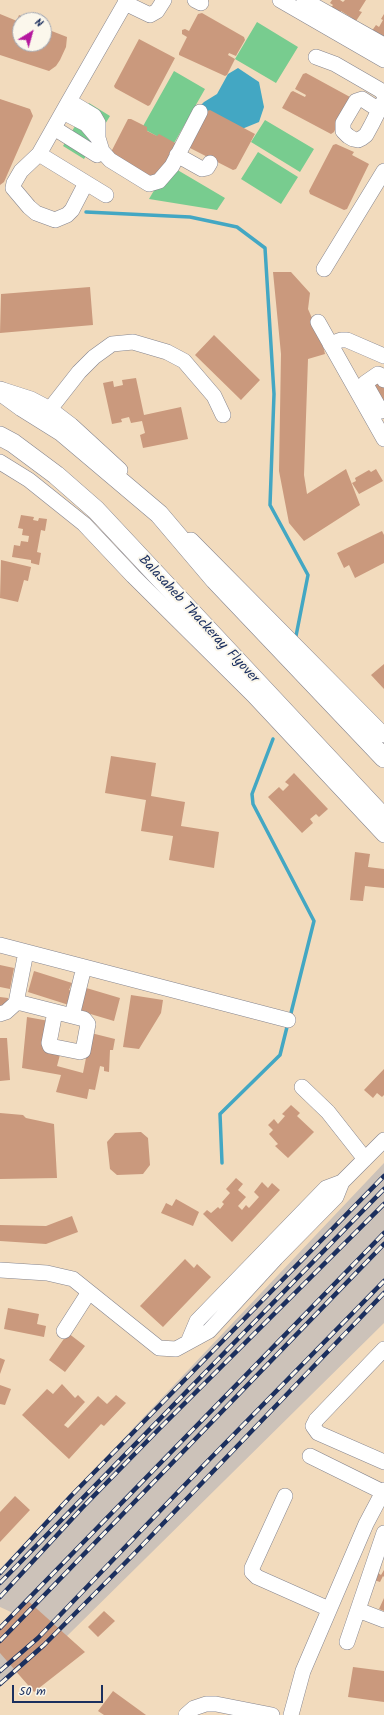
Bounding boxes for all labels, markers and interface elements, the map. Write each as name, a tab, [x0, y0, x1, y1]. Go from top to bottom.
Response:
north arrow	[12, 12, 52, 52]
text: N	[30, 14, 47, 32]
street label: Balasaheb Thackeray Flyover	[134, 552, 262, 688]
scale bar	[14, 1677, 105, 1703]
text: 50 m	[19, 1682, 46, 1701]

